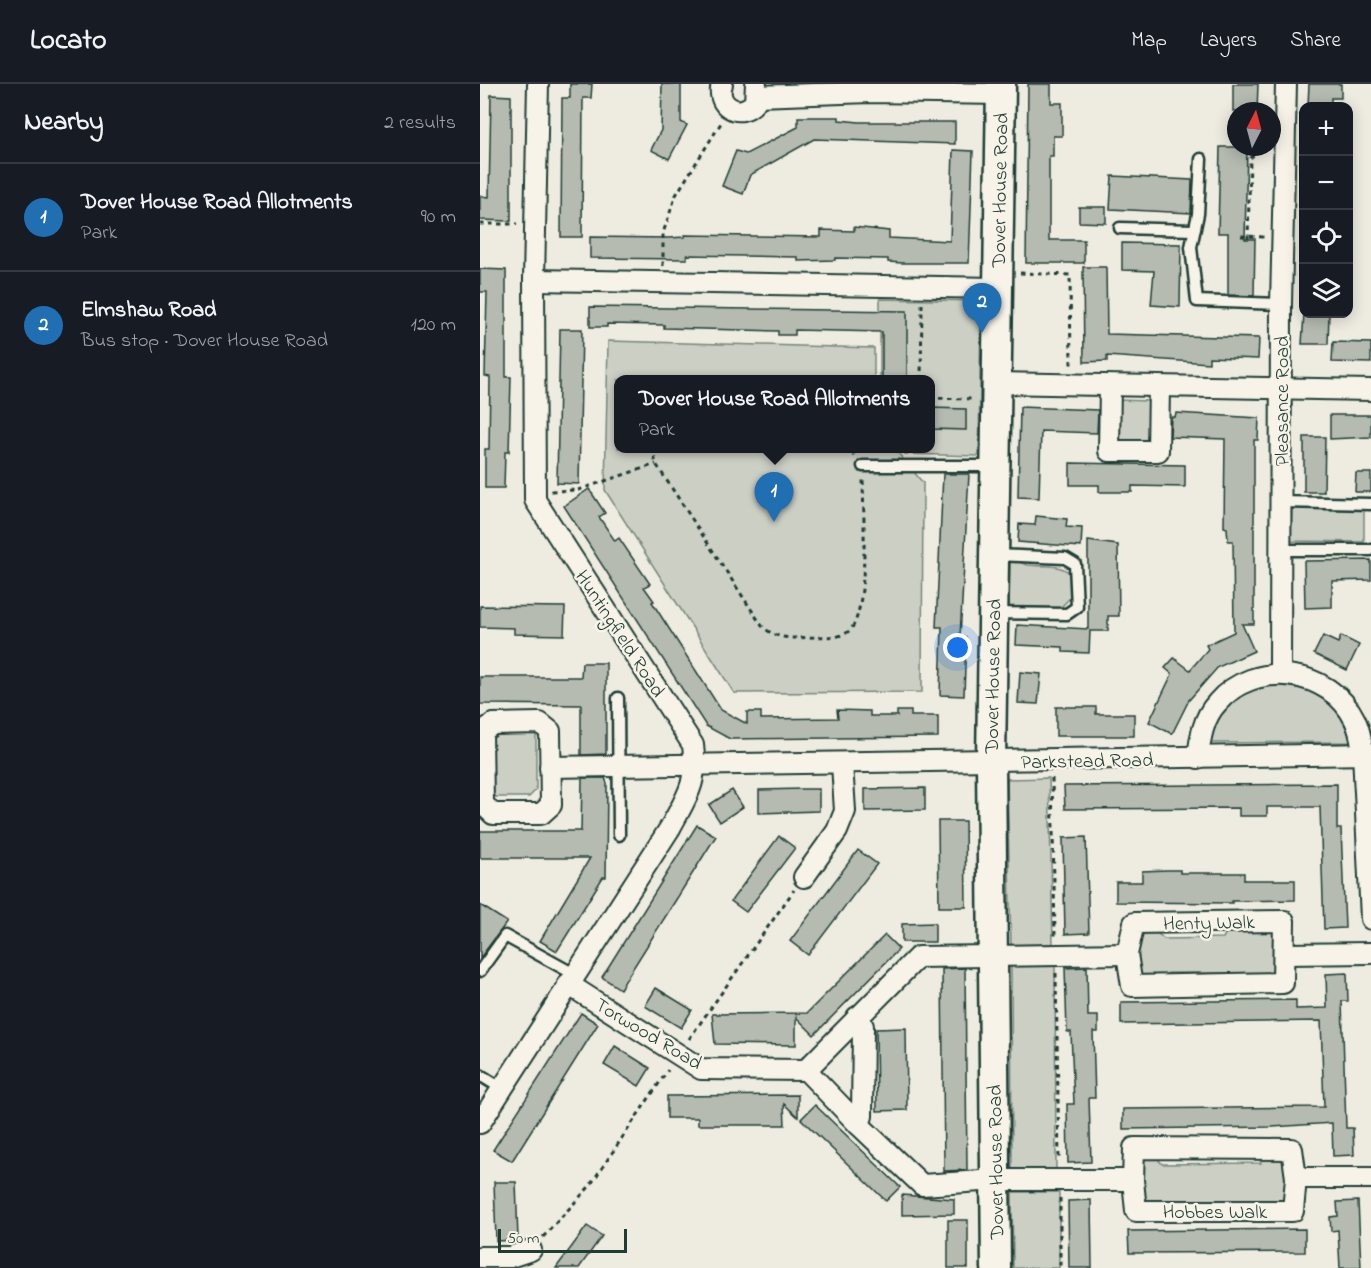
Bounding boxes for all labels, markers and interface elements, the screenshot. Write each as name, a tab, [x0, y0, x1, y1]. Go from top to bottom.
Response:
text: Locato	[30, 21, 106, 62]
text: Map	[1131, 26, 1167, 56]
text: Layers	[1200, 26, 1257, 56]
text: Share	[1290, 26, 1341, 56]
north arrow	[1227, 102, 1281, 156]
map controls	[1299, 102, 1353, 318]
button: +	[1299, 102, 1353, 156]
text: Nearby	[24, 104, 103, 142]
text: 2 results	[384, 109, 456, 138]
street label: Dover House Road	[986, 112, 1017, 269]
button: −	[1299, 156, 1353, 210]
text: Dover House Road Allotments	[81, 187, 353, 219]
text: 1	[40, 203, 47, 232]
text: 90 m	[421, 203, 456, 232]
button: locate	[1299, 210, 1353, 264]
text: Park	[81, 219, 117, 248]
button: layers	[1299, 264, 1353, 318]
pin: 2	[962, 284, 1002, 333]
text: Elmshaw Road	[81, 295, 216, 327]
text: 2	[39, 311, 48, 340]
text: 120 m	[411, 311, 456, 340]
text: Bus stop · Dover House Road	[81, 327, 328, 356]
street label: Pleasance Road	[1269, 336, 1298, 466]
popup	[614, 375, 935, 453]
text: Dover House Road Allotments	[639, 384, 910, 416]
text: Park	[639, 416, 675, 445]
pin: 1	[754, 472, 794, 522]
street label: Huntingfield Road	[566, 565, 671, 704]
street label: Dover House Road	[979, 598, 1010, 755]
your location	[943, 633, 972, 662]
street label: Parkstead Road	[1021, 747, 1154, 778]
street label: Henty Walk	[1163, 909, 1255, 940]
street label: Torwood Road	[588, 992, 707, 1079]
street label: Dover House Road	[982, 1084, 1013, 1241]
street label: Hobbes Walk	[1163, 1199, 1267, 1228]
scale bar	[498, 1226, 627, 1254]
text: 50 m	[507, 1227, 539, 1251]

